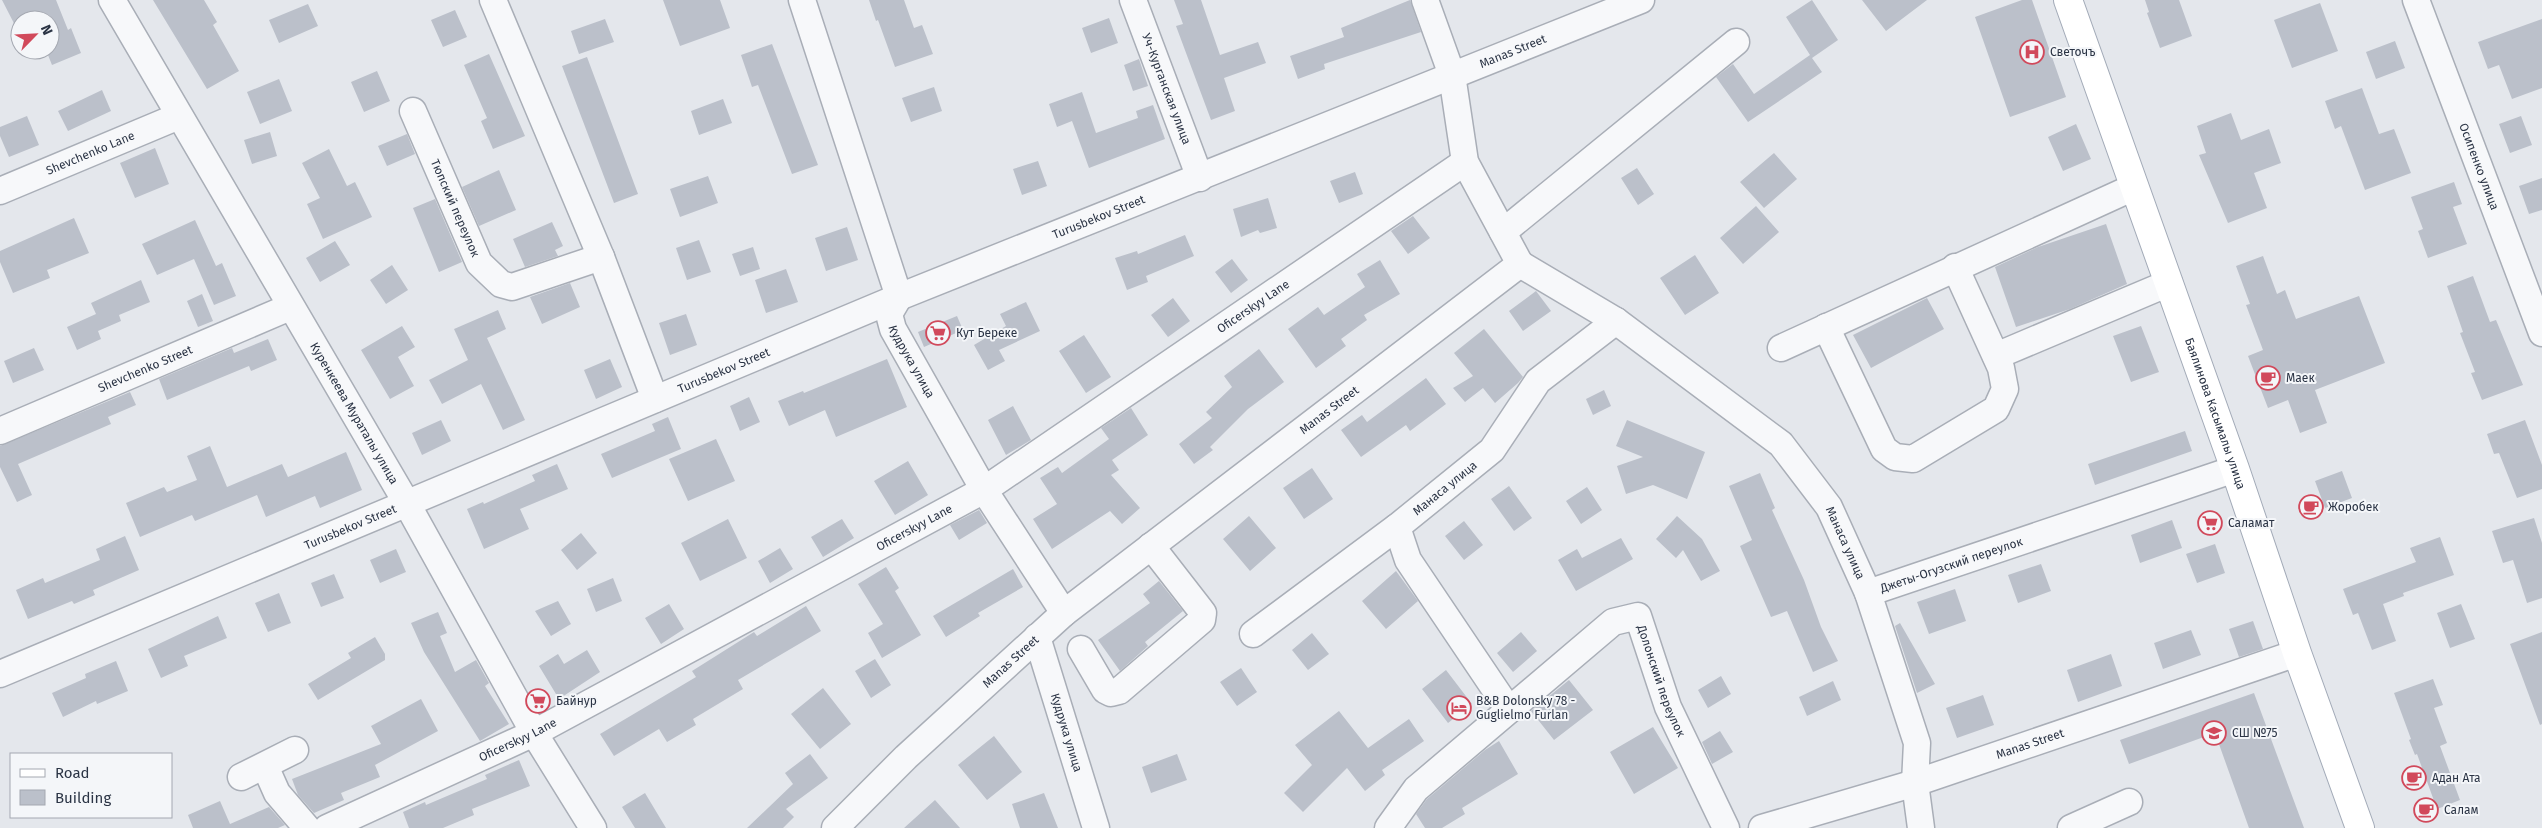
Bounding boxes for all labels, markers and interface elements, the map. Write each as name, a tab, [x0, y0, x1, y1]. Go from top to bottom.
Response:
north arrow	[10, 10, 60, 60]
text: N	[37, 22, 56, 38]
street label: Уч-Курганская улица	[1139, 31, 1194, 146]
street label: Manas Street	[1477, 31, 1549, 71]
hospital icon: Светочъ	[2019, 39, 2045, 65]
place label: Светочъ	[2050, 45, 2095, 59]
street label: Осипенко улица	[2456, 121, 2502, 212]
street label: Shevchenko Lane	[44, 128, 137, 178]
street label: Тюпский переулок	[428, 157, 483, 260]
street label: Turusbekov Street	[1050, 192, 1148, 242]
street label: Oficerskyy Lane	[1214, 277, 1292, 336]
supermarket icon: Кут Береке	[925, 320, 951, 346]
street label: Кудрука улица	[885, 324, 938, 400]
place label: Кут Береке	[956, 326, 1017, 340]
street label: Баялинова Касымалы улица	[2182, 336, 2248, 491]
street label: Куренкеева Мураталы улица	[307, 340, 401, 487]
street label: Shevchenko Street	[96, 342, 195, 395]
street label: Turusbekov Street	[676, 345, 773, 396]
cafe icon: Маек	[2255, 365, 2281, 391]
place label: Маек	[2286, 371, 2315, 385]
street label: Manas Street	[1297, 383, 1362, 437]
street label: Манаса улица	[1410, 458, 1480, 518]
cafe icon: Жоробек	[2298, 494, 2324, 520]
place label: Жоробек	[2328, 500, 2379, 514]
street label: Turusbekov Street	[302, 501, 399, 553]
street label: Oficerskyy Lane	[874, 501, 955, 554]
street label: Манаса улица	[1823, 504, 1868, 581]
supermarket icon: Саламат	[2197, 510, 2223, 536]
place label: Саламат	[2228, 516, 2275, 530]
street label: Джеты-Огузский переулок	[1877, 534, 2025, 596]
street label: Долонский переулок	[1634, 622, 1689, 740]
street label: Manas Street	[980, 632, 1042, 691]
supermarket icon: Байнур	[525, 688, 551, 714]
street label: Кудрука улица	[1048, 691, 1085, 774]
place label: Байнур	[556, 694, 597, 708]
place label: B&B Dolonsky 78 - Guglielmo Furlan	[1476, 694, 1575, 722]
hotel icon: B&B Dolonsky 78 - Guglielmo Furlan	[1446, 695, 1472, 721]
street label: Oficerskyy Lane	[477, 715, 559, 764]
school or university icon: СШ №75	[2201, 720, 2227, 746]
street label: Manas Street	[1994, 726, 2066, 762]
place label: СШ №75	[2232, 726, 2278, 740]
legend	[10, 753, 172, 818]
text: Road	[55, 764, 90, 782]
cafe icon: Адан Ата	[2401, 765, 2427, 791]
place label: Адан Ата	[2432, 771, 2481, 785]
text: Building	[55, 789, 111, 807]
cafe icon: Салам	[2413, 797, 2439, 823]
place label: Салам	[2444, 803, 2479, 817]

